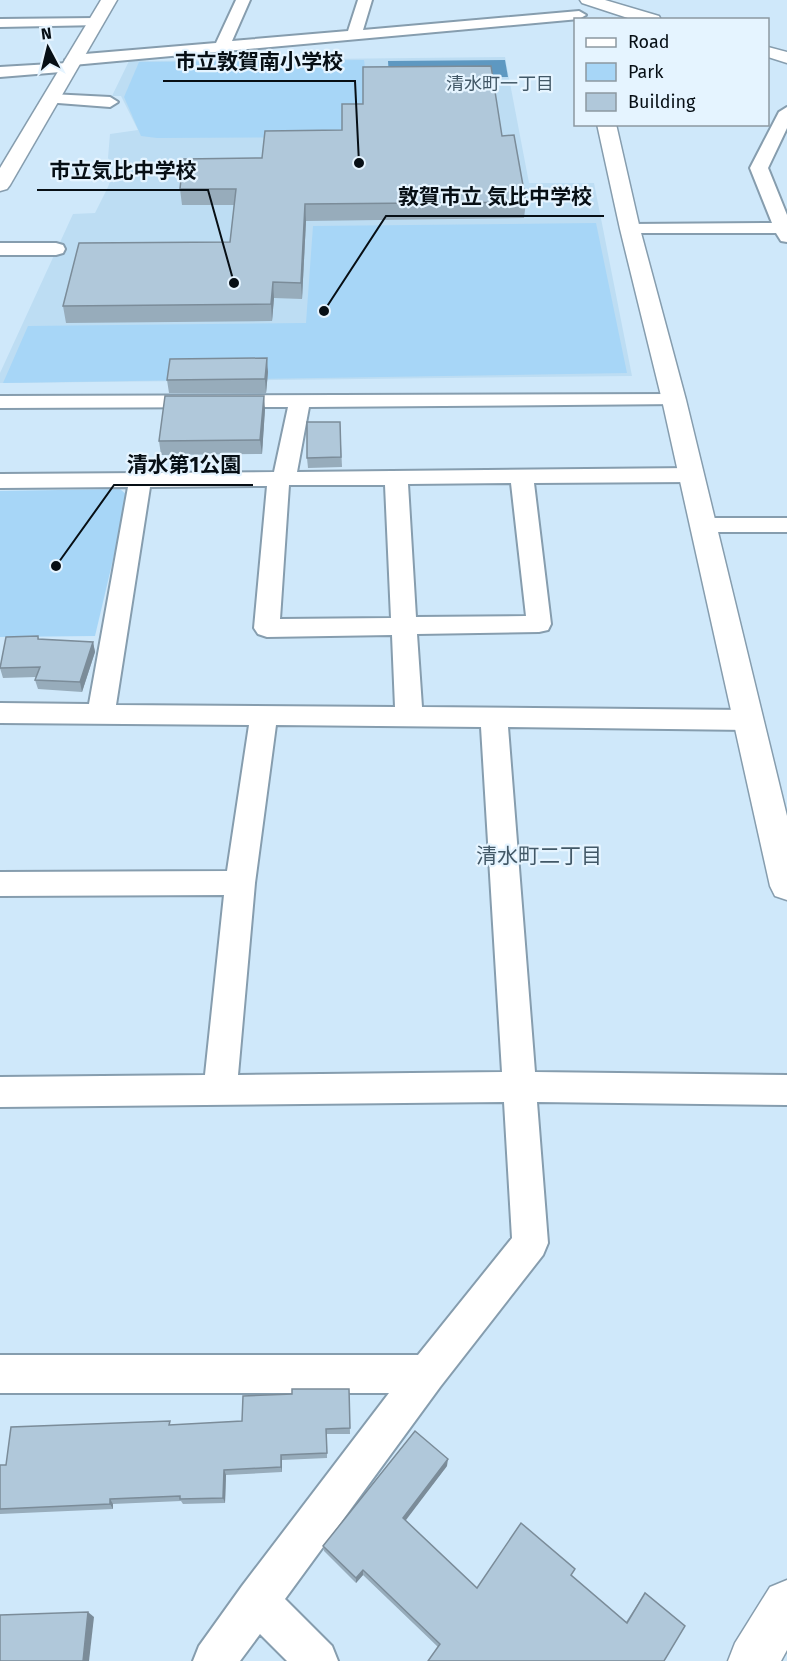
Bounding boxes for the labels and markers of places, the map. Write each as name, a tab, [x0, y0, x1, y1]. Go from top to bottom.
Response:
callout: 市立敦賀南小学校	[163, 42, 355, 81]
callout: 市立気比中学校	[37, 151, 208, 190]
callout: 敦賀市立 気比中学校	[386, 177, 604, 216]
callout: 清水第1公園	[114, 446, 253, 485]

